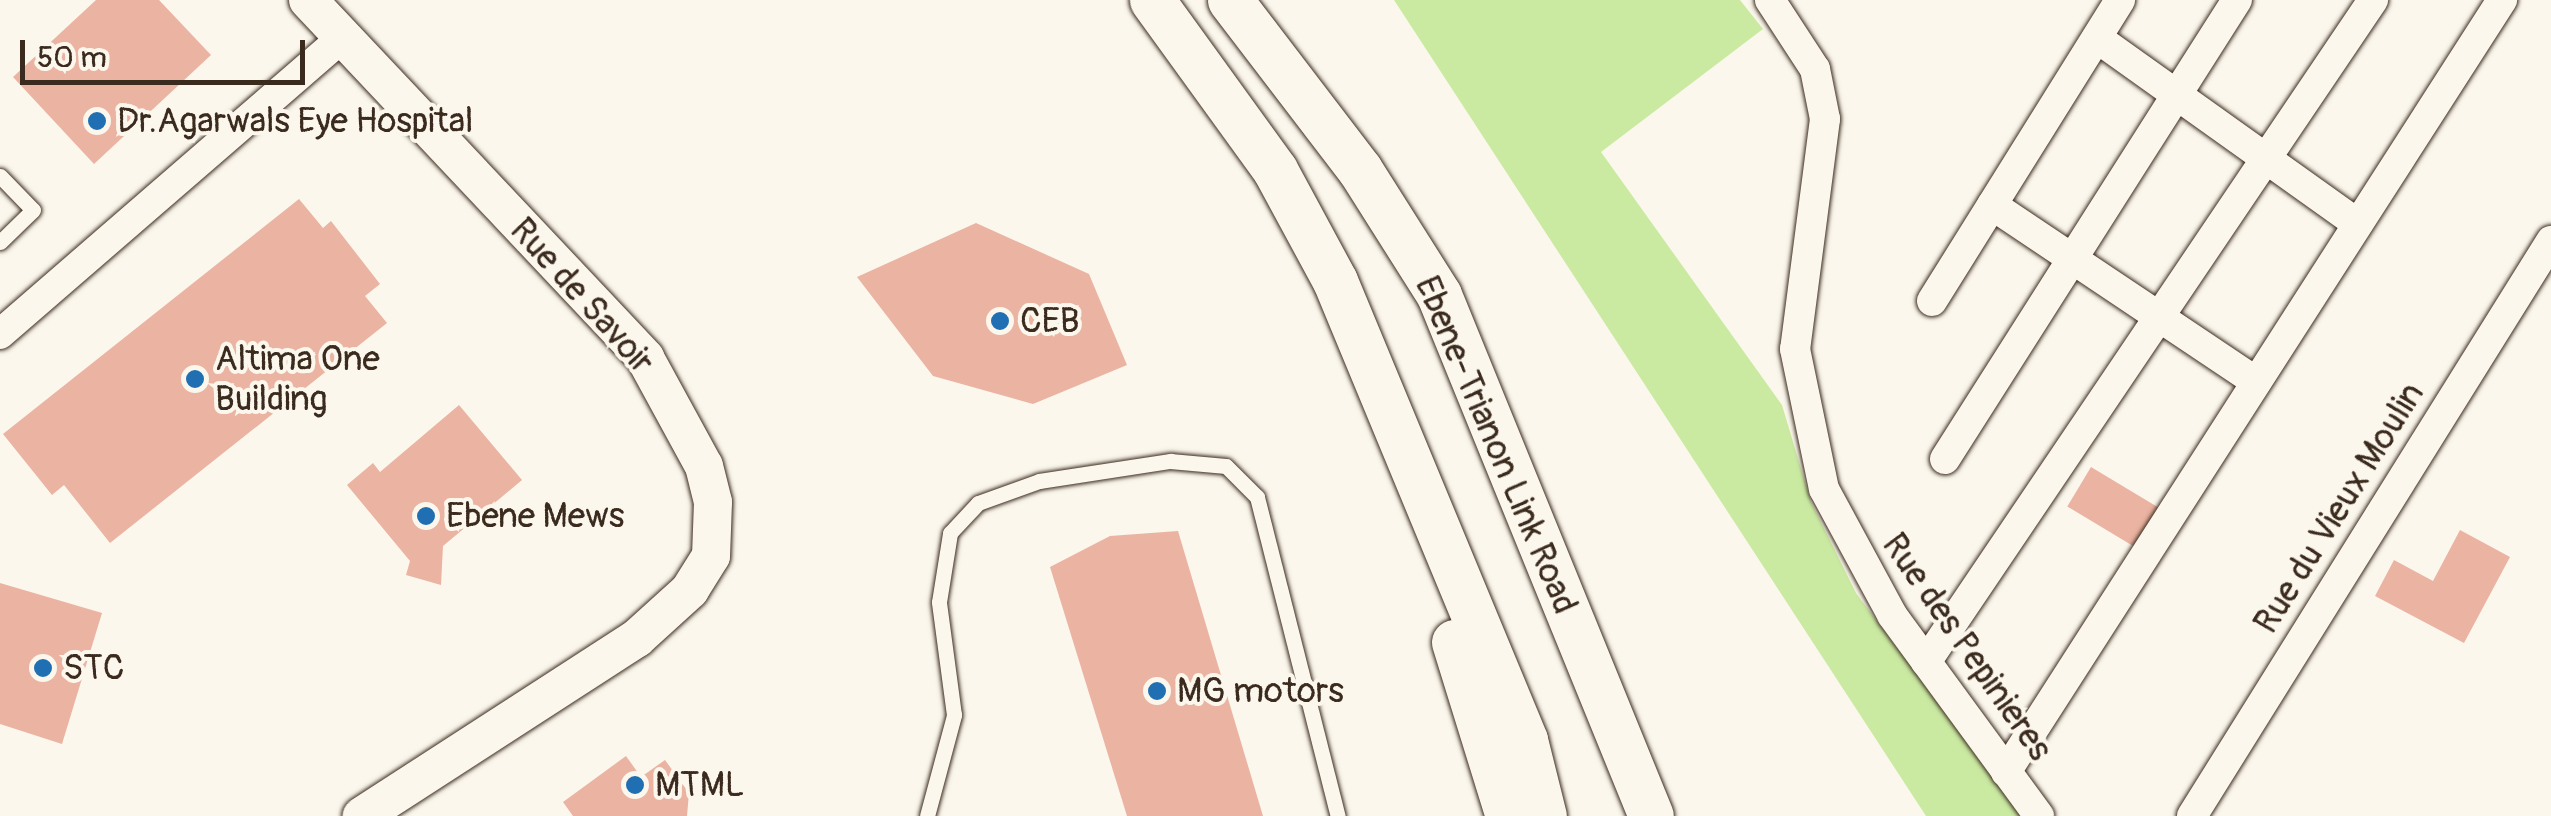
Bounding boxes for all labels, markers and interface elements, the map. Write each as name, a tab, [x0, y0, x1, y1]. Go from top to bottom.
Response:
scale bar	[25, 20, 310, 82]
text: 50 m	[37, 39, 107, 76]
place label: Dr.Agarwals Eye Hospital	[117, 100, 473, 142]
marker: Dr.Agarwals Eye Hospital	[86, 110, 108, 132]
street label: Rue de Savoir	[501, 209, 663, 383]
street label: Ebene-Trianon Link Road	[1406, 270, 1586, 620]
place label: CEB	[1020, 300, 1080, 342]
marker: CEB	[989, 310, 1011, 332]
place label: Altima One Building	[215, 338, 380, 420]
marker: Altima One Building	[184, 368, 206, 390]
street label: Rue du Vieux Moulin	[2245, 375, 2433, 641]
place label: Ebene Mews	[446, 495, 624, 537]
marker: Ebene Mews	[415, 505, 437, 527]
street label: Rue des Pepinieres	[1873, 525, 2061, 769]
place label: STC	[63, 647, 124, 689]
marker: STC	[32, 657, 54, 679]
place label: MG motors	[1177, 670, 1344, 712]
marker: MG motors	[1146, 680, 1168, 702]
place label: MTML	[655, 764, 745, 806]
marker: MTML	[624, 774, 646, 796]

